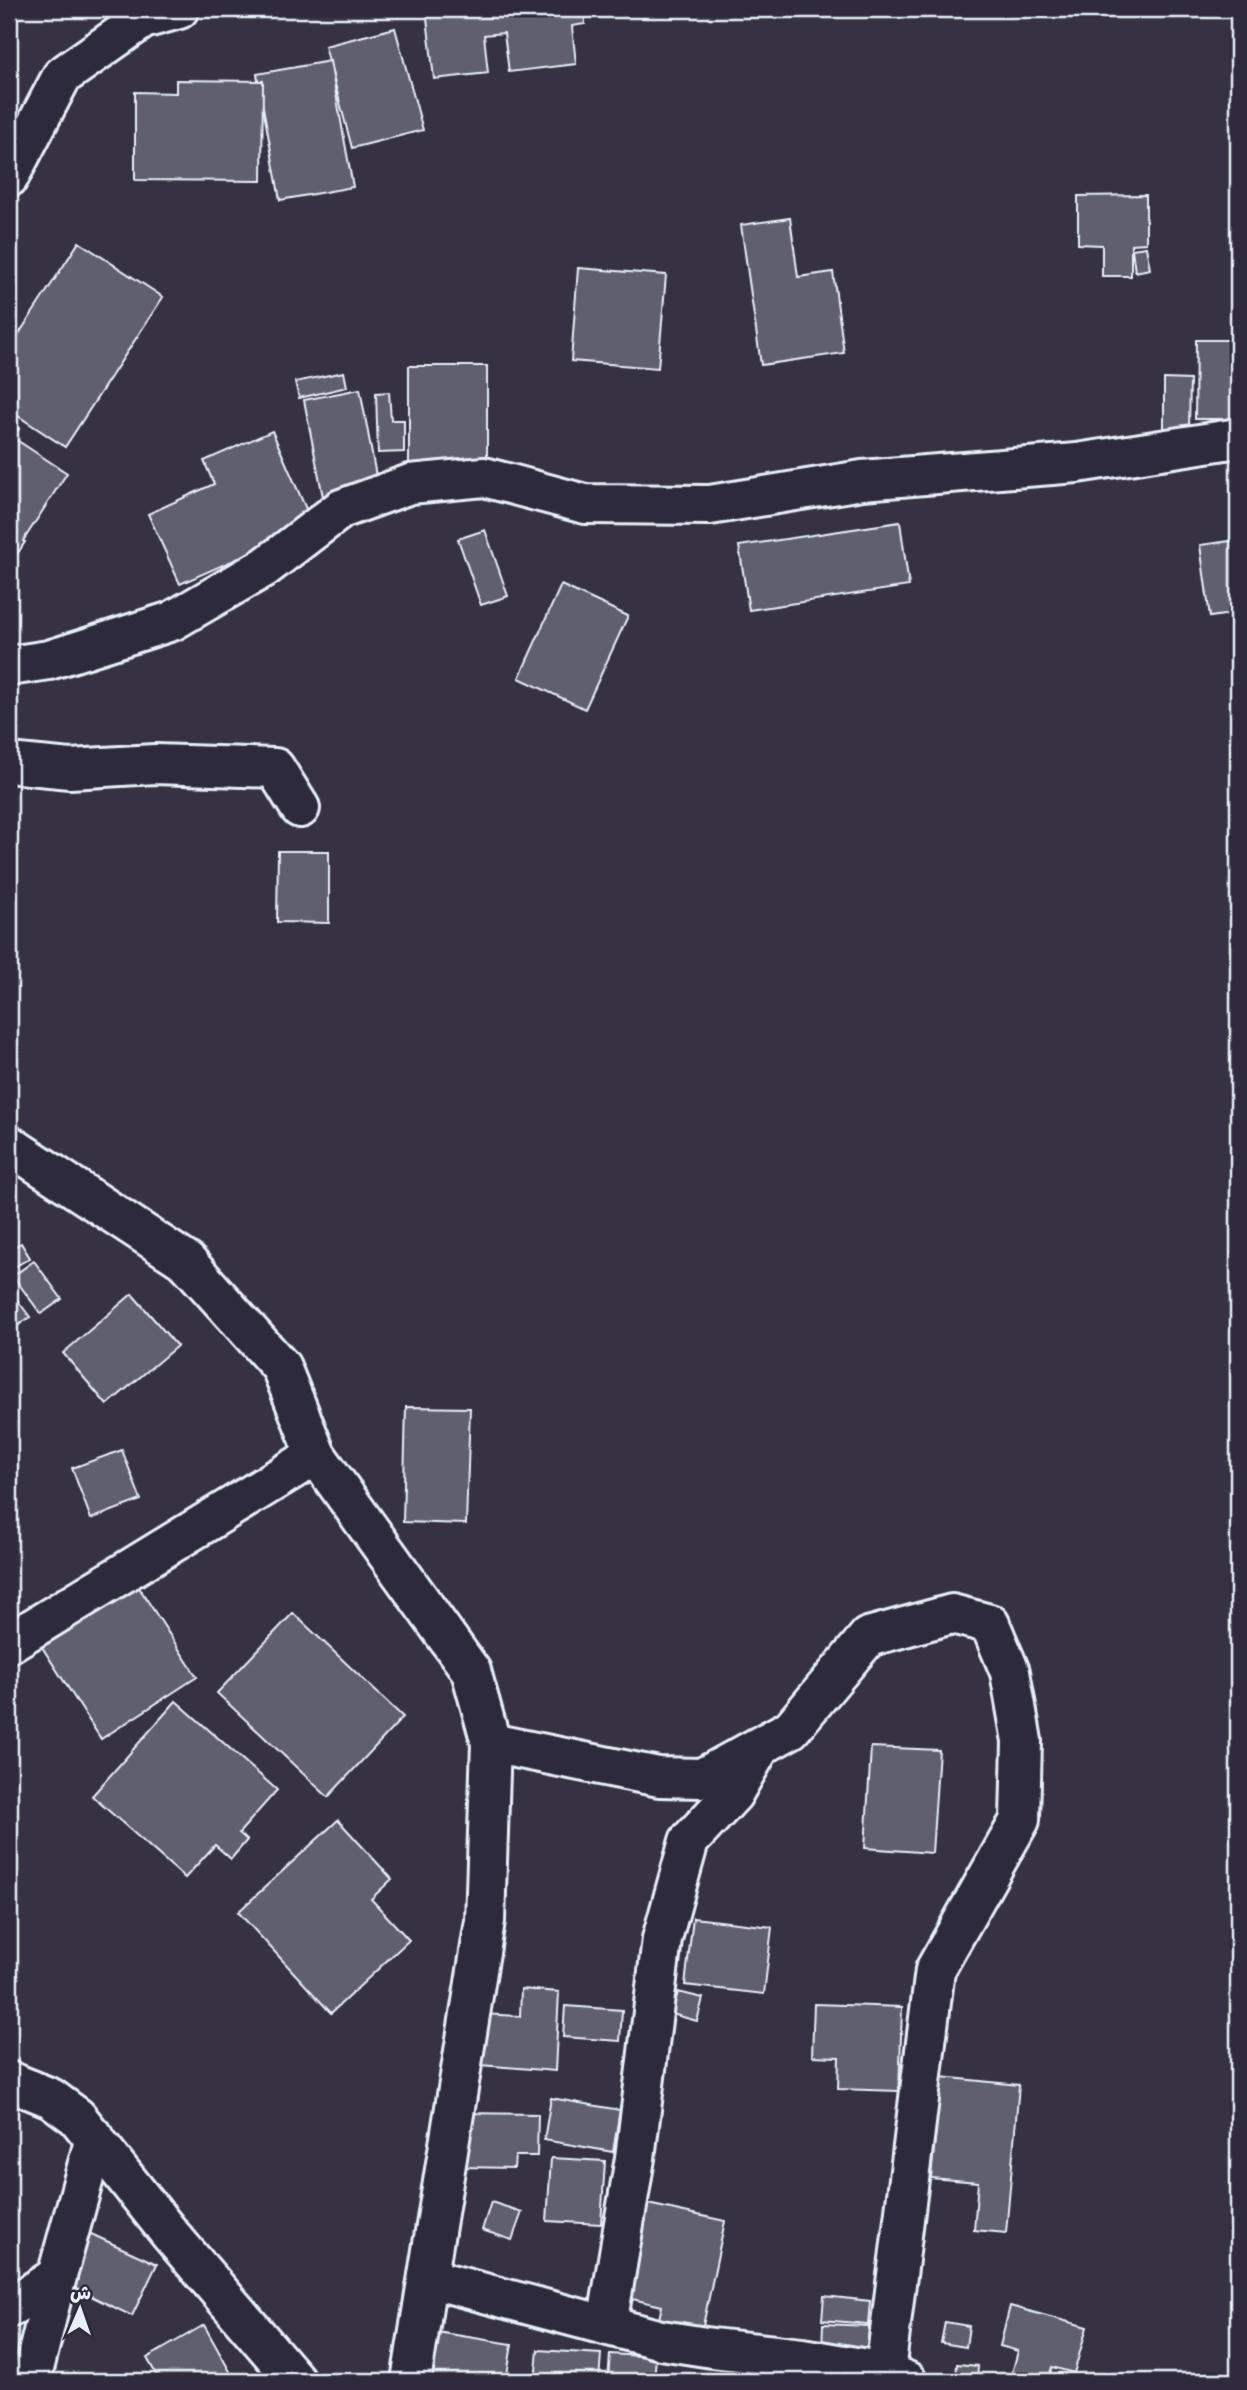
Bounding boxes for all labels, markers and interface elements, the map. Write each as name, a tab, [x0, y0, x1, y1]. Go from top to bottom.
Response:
north arrow	[46, 2274, 116, 2344]
text: ش	[70, 2280, 92, 2304]

